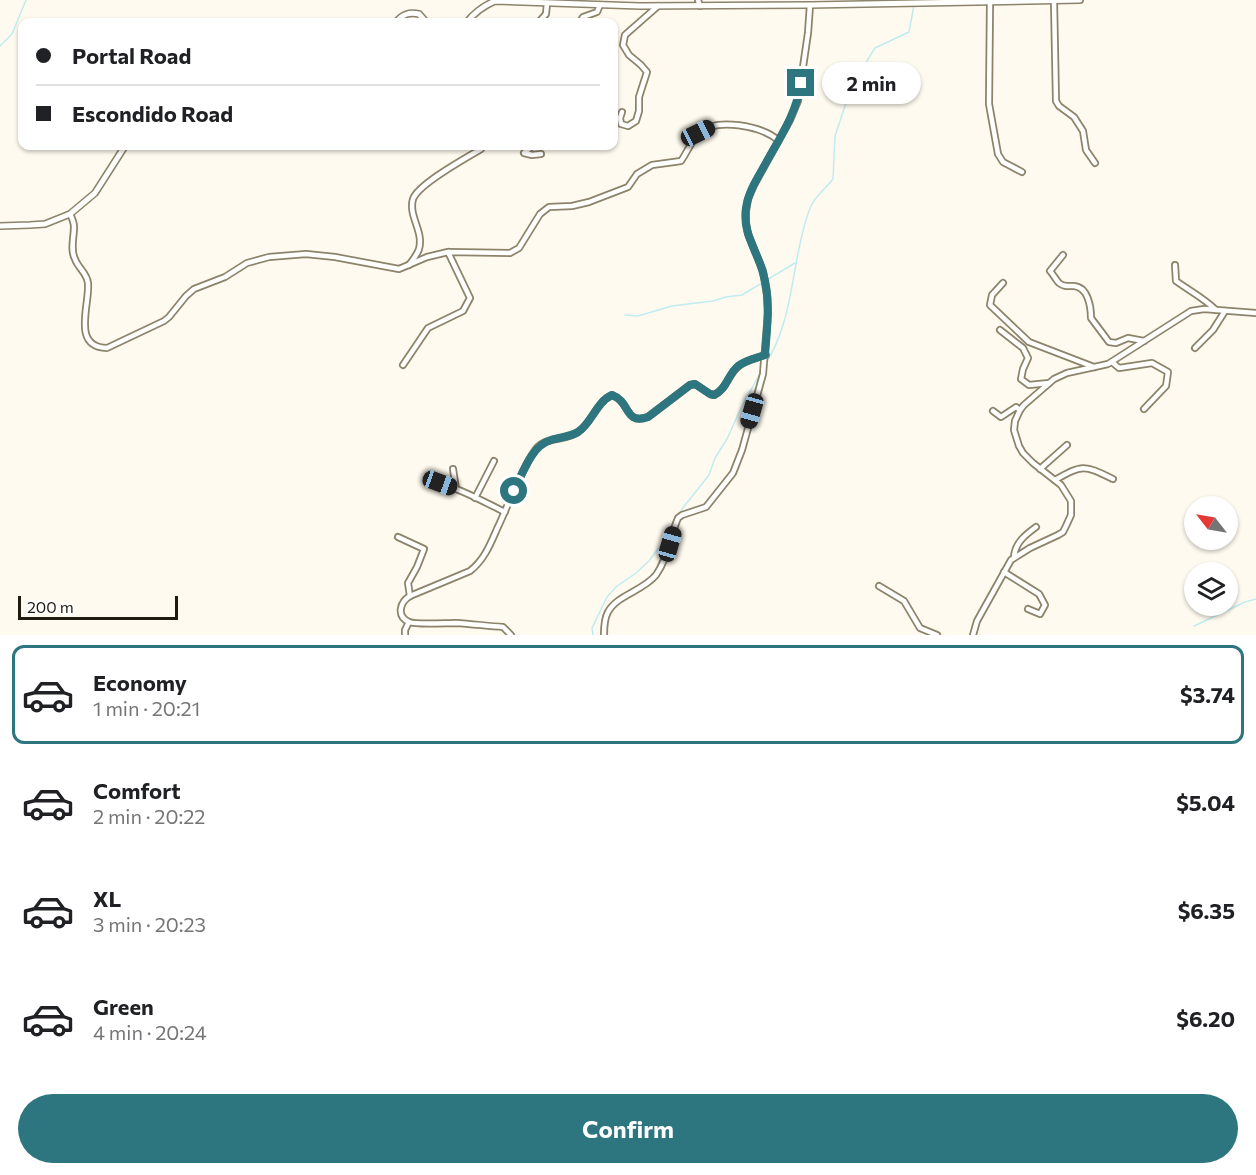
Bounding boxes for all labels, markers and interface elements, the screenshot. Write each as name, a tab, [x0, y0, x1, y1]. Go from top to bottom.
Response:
text: Portal Road	[72, 42, 191, 69]
callout: 2 min	[822, 62, 921, 104]
route end	[787, 69, 814, 96]
text: 2 min	[847, 71, 896, 95]
text: Escondido Road	[72, 100, 233, 127]
car	[678, 117, 718, 149]
car	[738, 391, 766, 431]
car	[420, 468, 460, 498]
route start	[500, 477, 527, 504]
north arrow	[1184, 496, 1238, 550]
map controls	[1184, 496, 1238, 616]
car	[656, 524, 684, 564]
button: layers	[1184, 562, 1238, 616]
scale bar	[18, 593, 178, 620]
text: 200 m	[27, 597, 74, 616]
icon: car	[21, 668, 75, 722]
text: Economy	[93, 669, 187, 696]
text: $3.74	[1180, 681, 1235, 708]
text: 1 min · 20:21	[93, 696, 200, 720]
icon: car	[21, 776, 75, 830]
text: Comfort	[93, 777, 181, 804]
text: $5.04	[1176, 789, 1235, 816]
text: 2 min · 20:22	[93, 804, 205, 828]
icon: car	[21, 884, 75, 938]
text: XL	[93, 885, 121, 912]
text: $6.35	[1178, 897, 1235, 924]
text: 3 min · 20:23	[93, 912, 206, 936]
icon: car	[21, 992, 75, 1046]
text: Green	[93, 993, 154, 1020]
text: $6.20	[1176, 1005, 1235, 1032]
text: 4 min · 20:24	[93, 1020, 207, 1044]
button: Confirm	[18, 1094, 1238, 1163]

